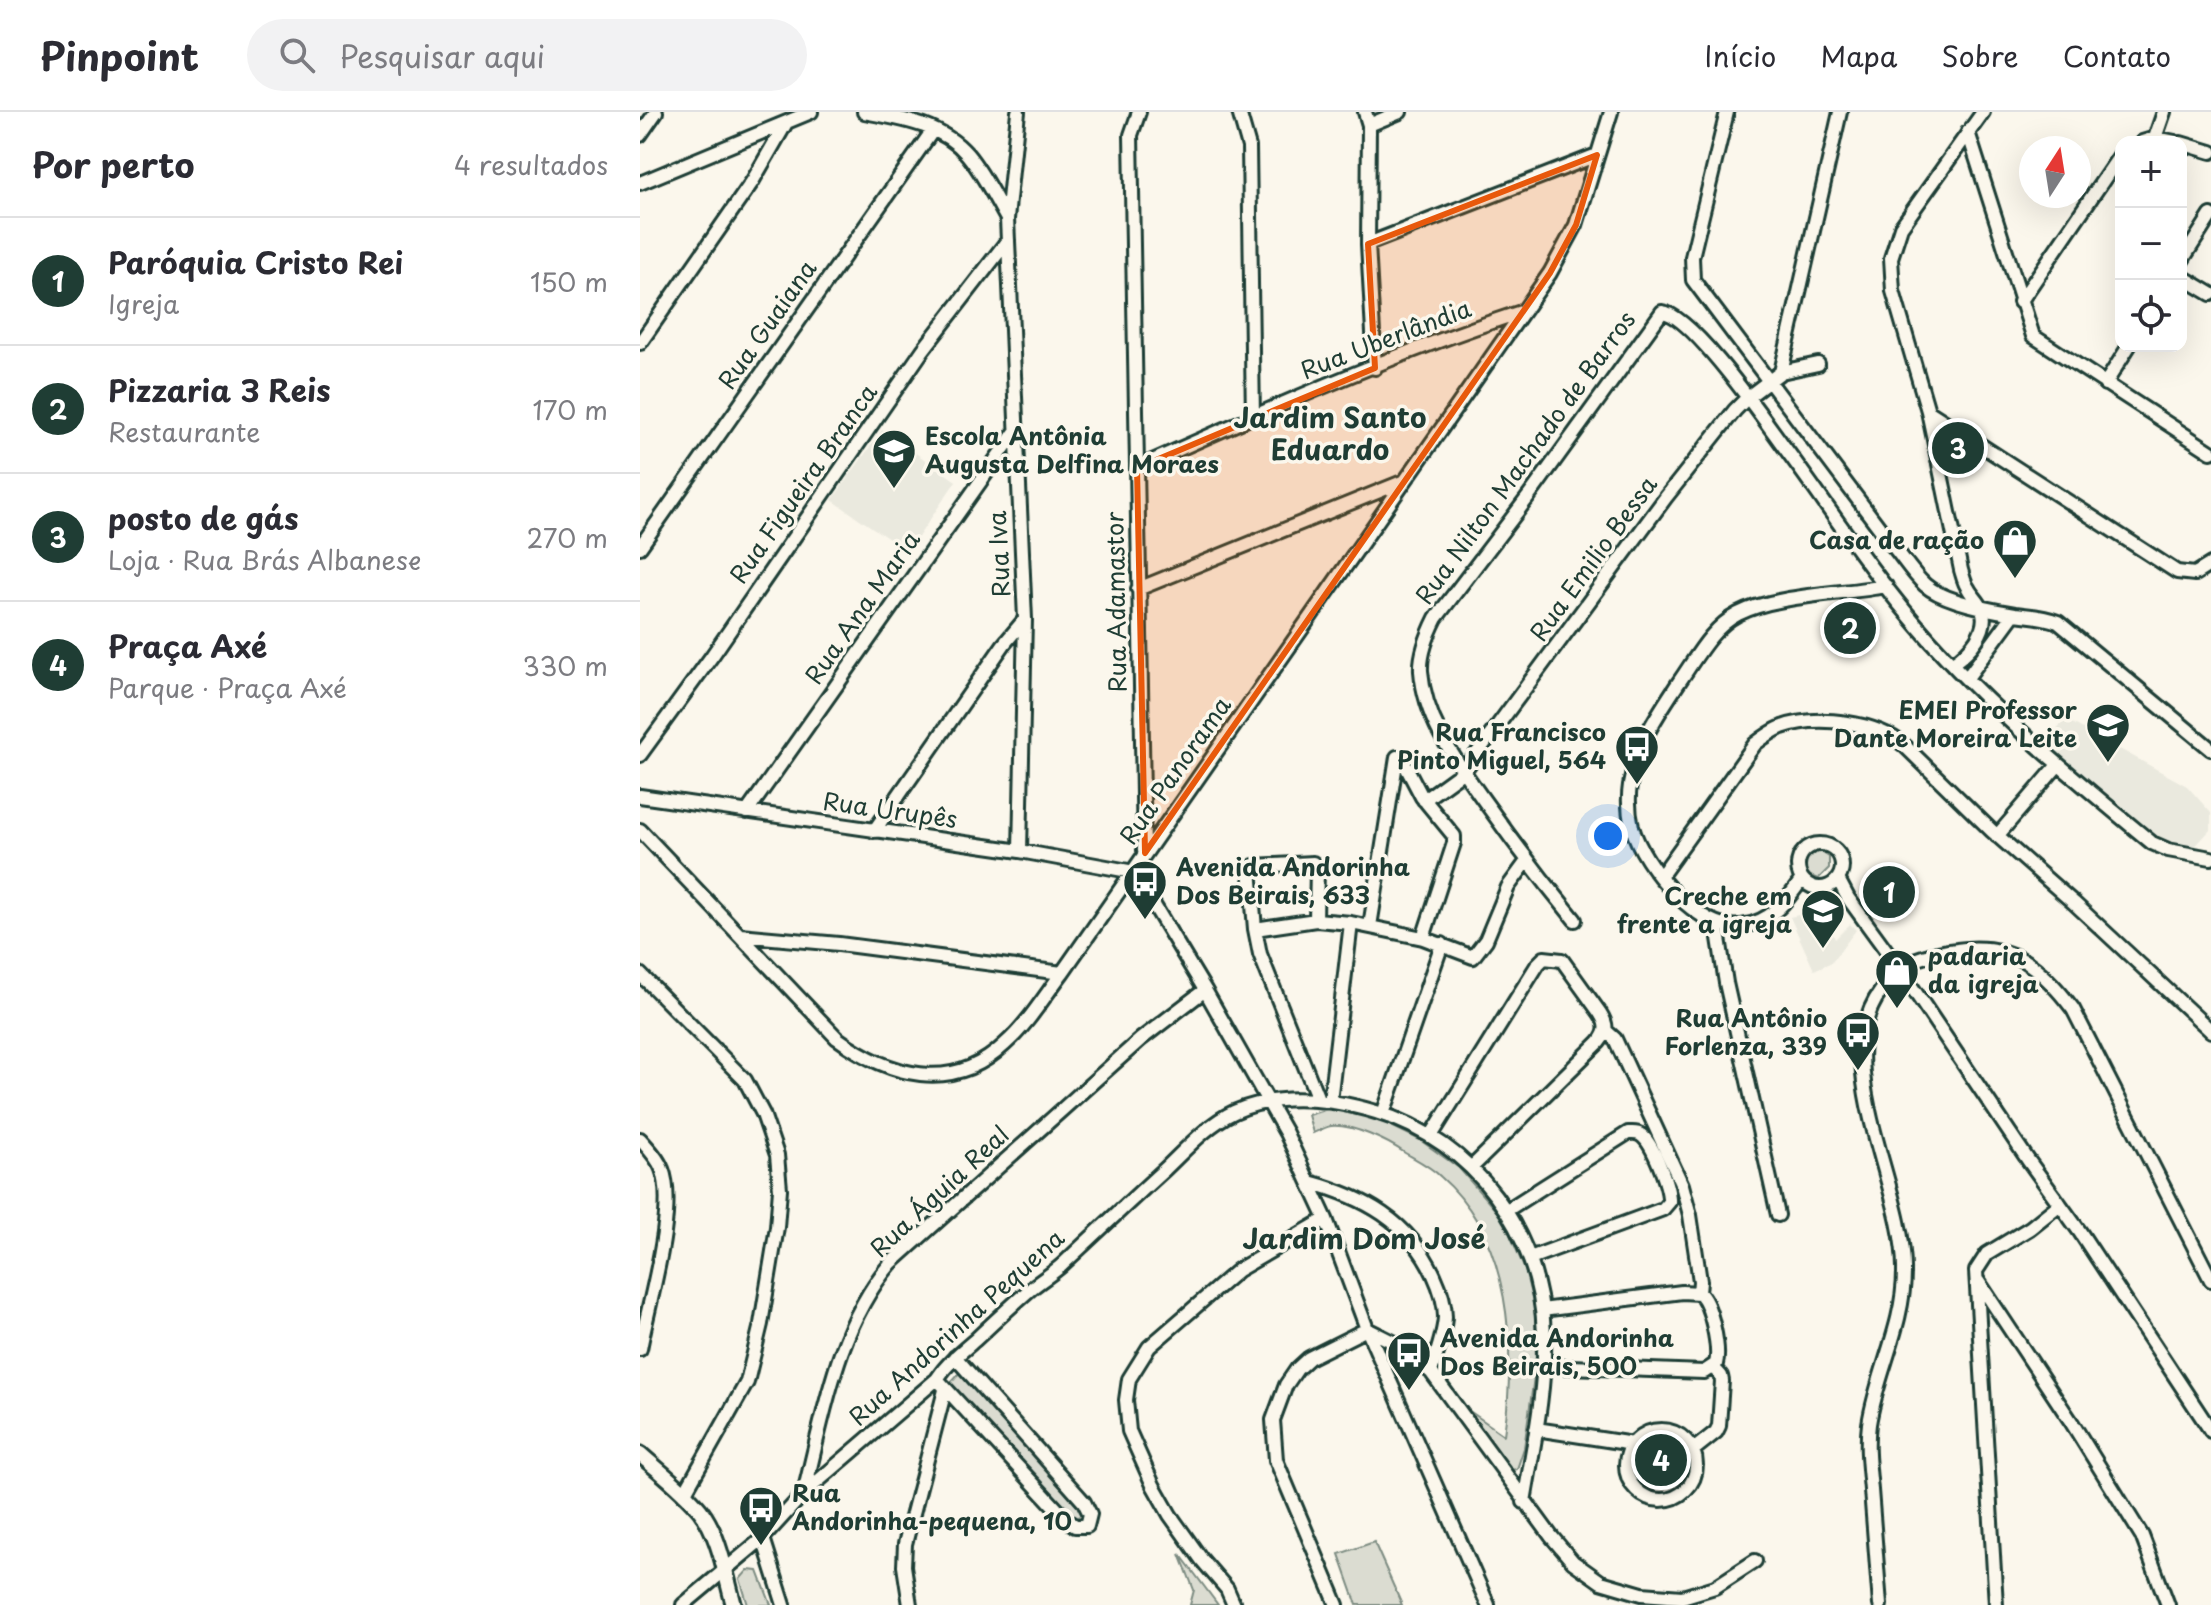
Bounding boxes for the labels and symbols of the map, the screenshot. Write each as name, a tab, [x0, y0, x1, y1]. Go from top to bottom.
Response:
north arrow	[2019, 136, 2091, 208]
street label: Rua Guaiana	[708, 252, 824, 396]
street label: Rua Uberlândia	[1295, 289, 1476, 387]
street label: Rua Nilton Machado de Barros	[1406, 303, 1643, 611]
street label: Rua Figueira Branca	[720, 376, 885, 590]
district label: Jardim Santo Eduardo	[1233, 395, 1427, 470]
place label: Escola Antônia Augusta Delfina Moraes	[925, 417, 1219, 481]
pin: 3	[1932, 418, 1984, 478]
school or university icon: Escola Antônia Augusta Delfina Moraes	[870, 427, 918, 490]
street label: Rua Emilio Bessa	[1520, 468, 1665, 648]
street label: Rua Iva	[978, 510, 1018, 598]
street label: Rua Adamastor	[1095, 511, 1135, 693]
shop icon: Casa de ração	[1991, 517, 2039, 580]
place label: Casa de ração	[1809, 521, 1984, 557]
street label: Rua Ana Maria	[795, 523, 928, 691]
pin: 2	[1824, 598, 1876, 658]
street label: Rua Panorama	[1110, 689, 1239, 851]
place label: EMEI Professor Dante Moreira Leite	[1834, 691, 2078, 755]
school or university icon: EMEI Professor Dante Moreira Leite	[2084, 701, 2132, 764]
place label: Rua Francisco Pinto Miguel, 564	[1397, 713, 1606, 777]
bus stop icon: Rua Francisco Pinto Miguel, 564	[1613, 723, 1661, 786]
street label: Rua Urupês	[821, 782, 960, 836]
your location	[1588, 816, 1628, 856]
place label: Avenida Andorinha Dos Beirais, 633	[1175, 848, 1411, 912]
bus stop icon: Avenida Andorinha Dos Beirais, 633	[1121, 858, 1169, 921]
pin: 1	[1863, 862, 1915, 922]
place label: Creche em frente a igreja	[1617, 877, 1793, 941]
school or university icon: Creche em frente a igreja	[1799, 887, 1847, 950]
place label: padaria da igreja	[1928, 937, 2039, 1001]
shop icon: padaria da igreja	[1873, 947, 1921, 1010]
place label: Rua Antônio Forlenza, 339	[1665, 999, 1827, 1063]
bus stop icon: Rua Antônio Forlenza, 339	[1834, 1009, 1882, 1072]
street label: Rua Águia Real	[861, 1117, 1016, 1265]
district label: Jardim Dom José	[1242, 1216, 1486, 1259]
street label: Rua Andorinha Pequena	[840, 1220, 1071, 1433]
place label: Avenida Andorinha Dos Beirais, 500	[1439, 1319, 1675, 1383]
bus stop icon: Avenida Andorinha Dos Beirais, 500	[1385, 1329, 1433, 1392]
pin: 4	[1635, 1430, 1687, 1490]
place label: Rua Andorinha-pequena, 10	[791, 1474, 1072, 1538]
bus stop icon: Rua Andorinha-pequena, 10	[737, 1484, 785, 1547]

